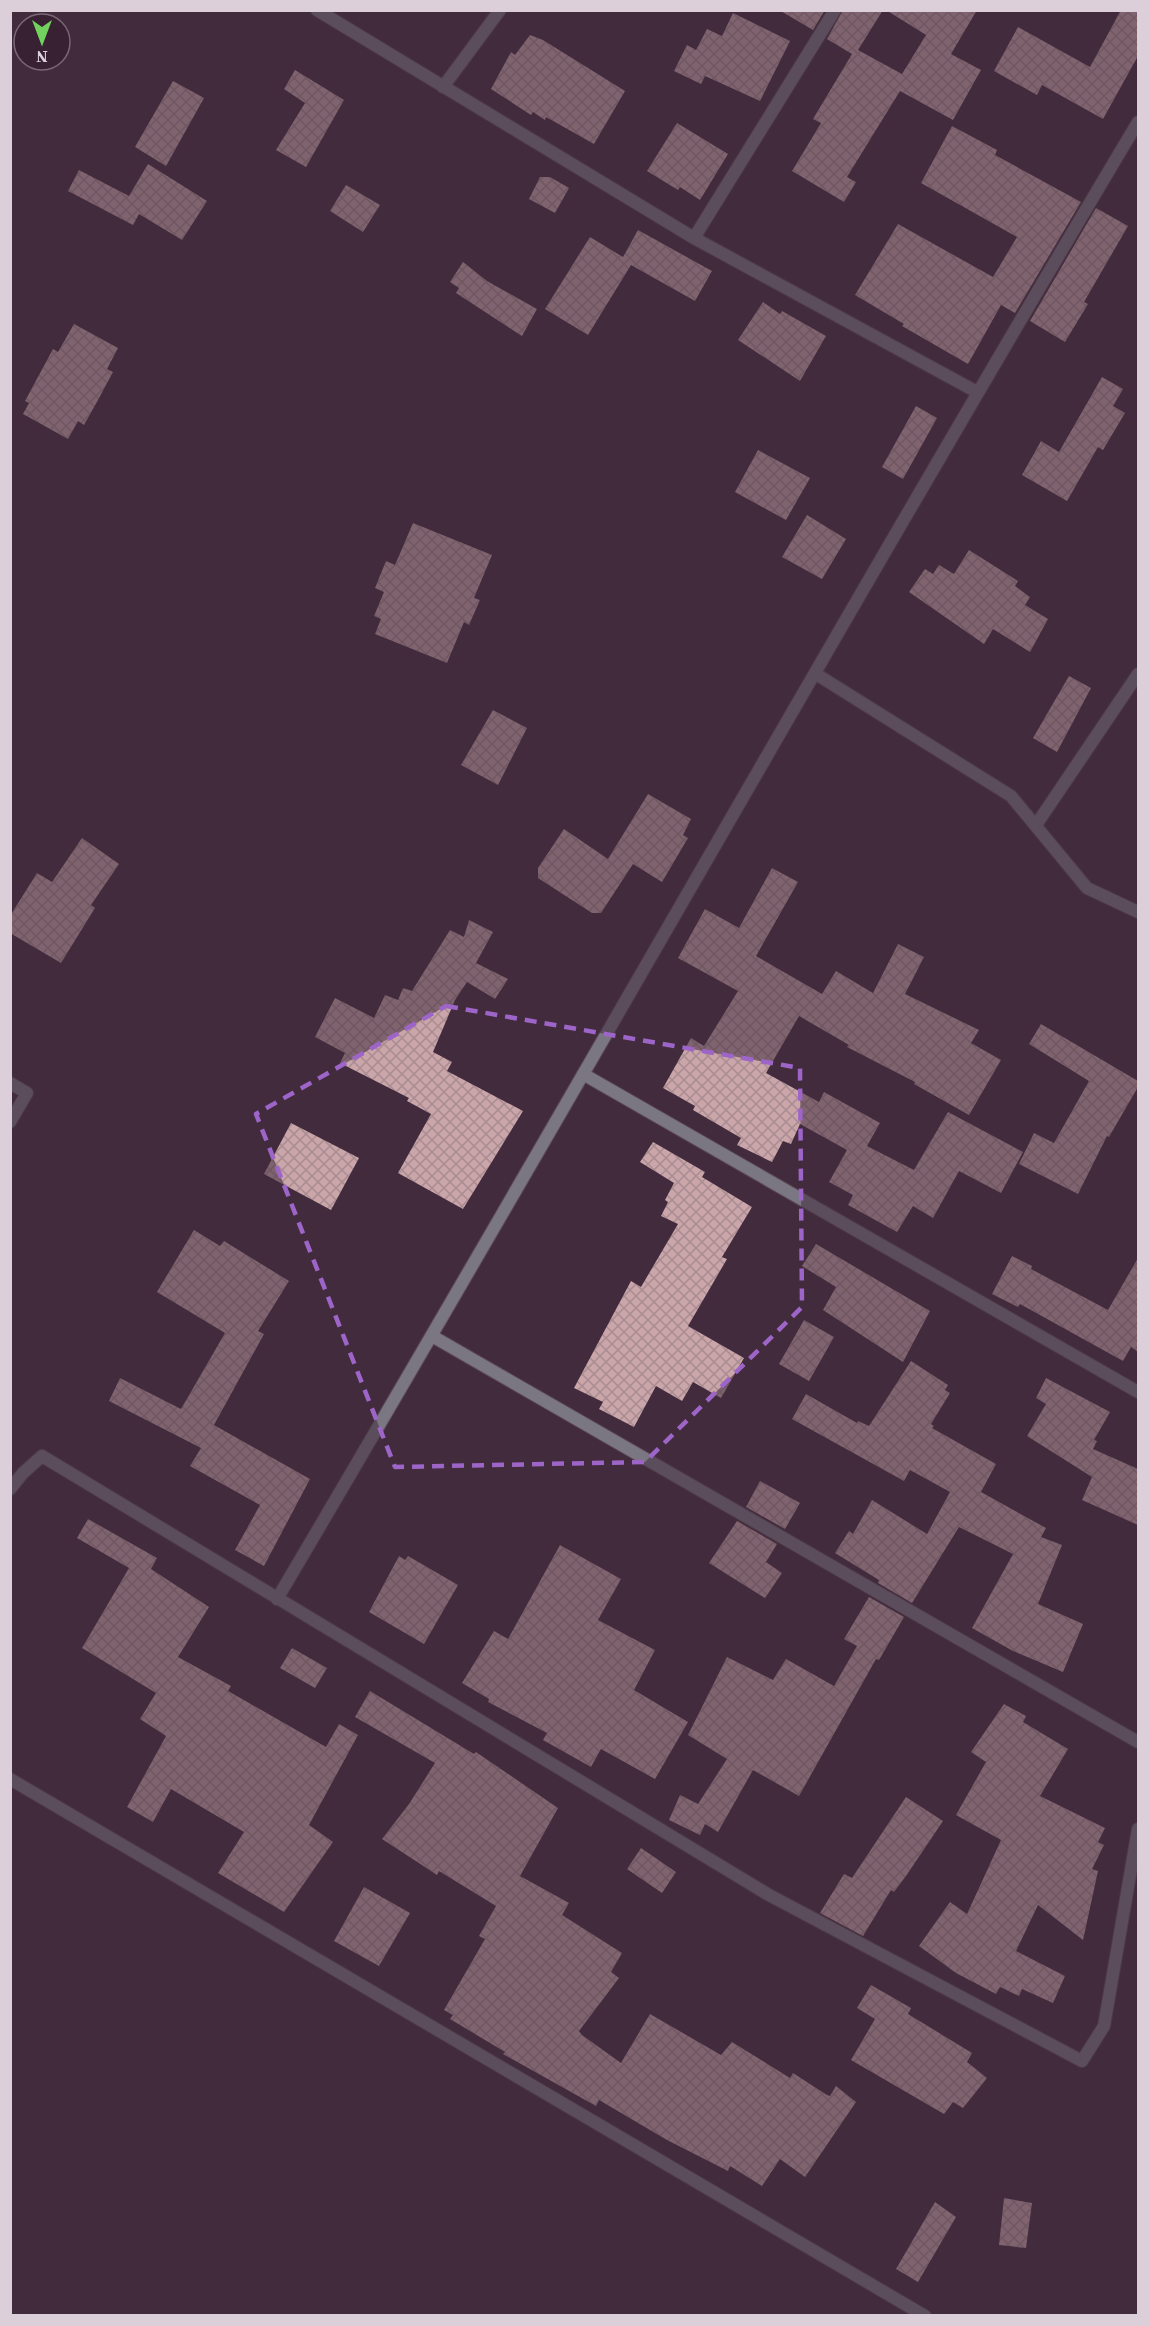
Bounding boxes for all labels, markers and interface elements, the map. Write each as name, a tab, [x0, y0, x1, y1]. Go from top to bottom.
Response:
north arrow	[12, 12, 72, 72]
text: N	[36, 46, 48, 68]

